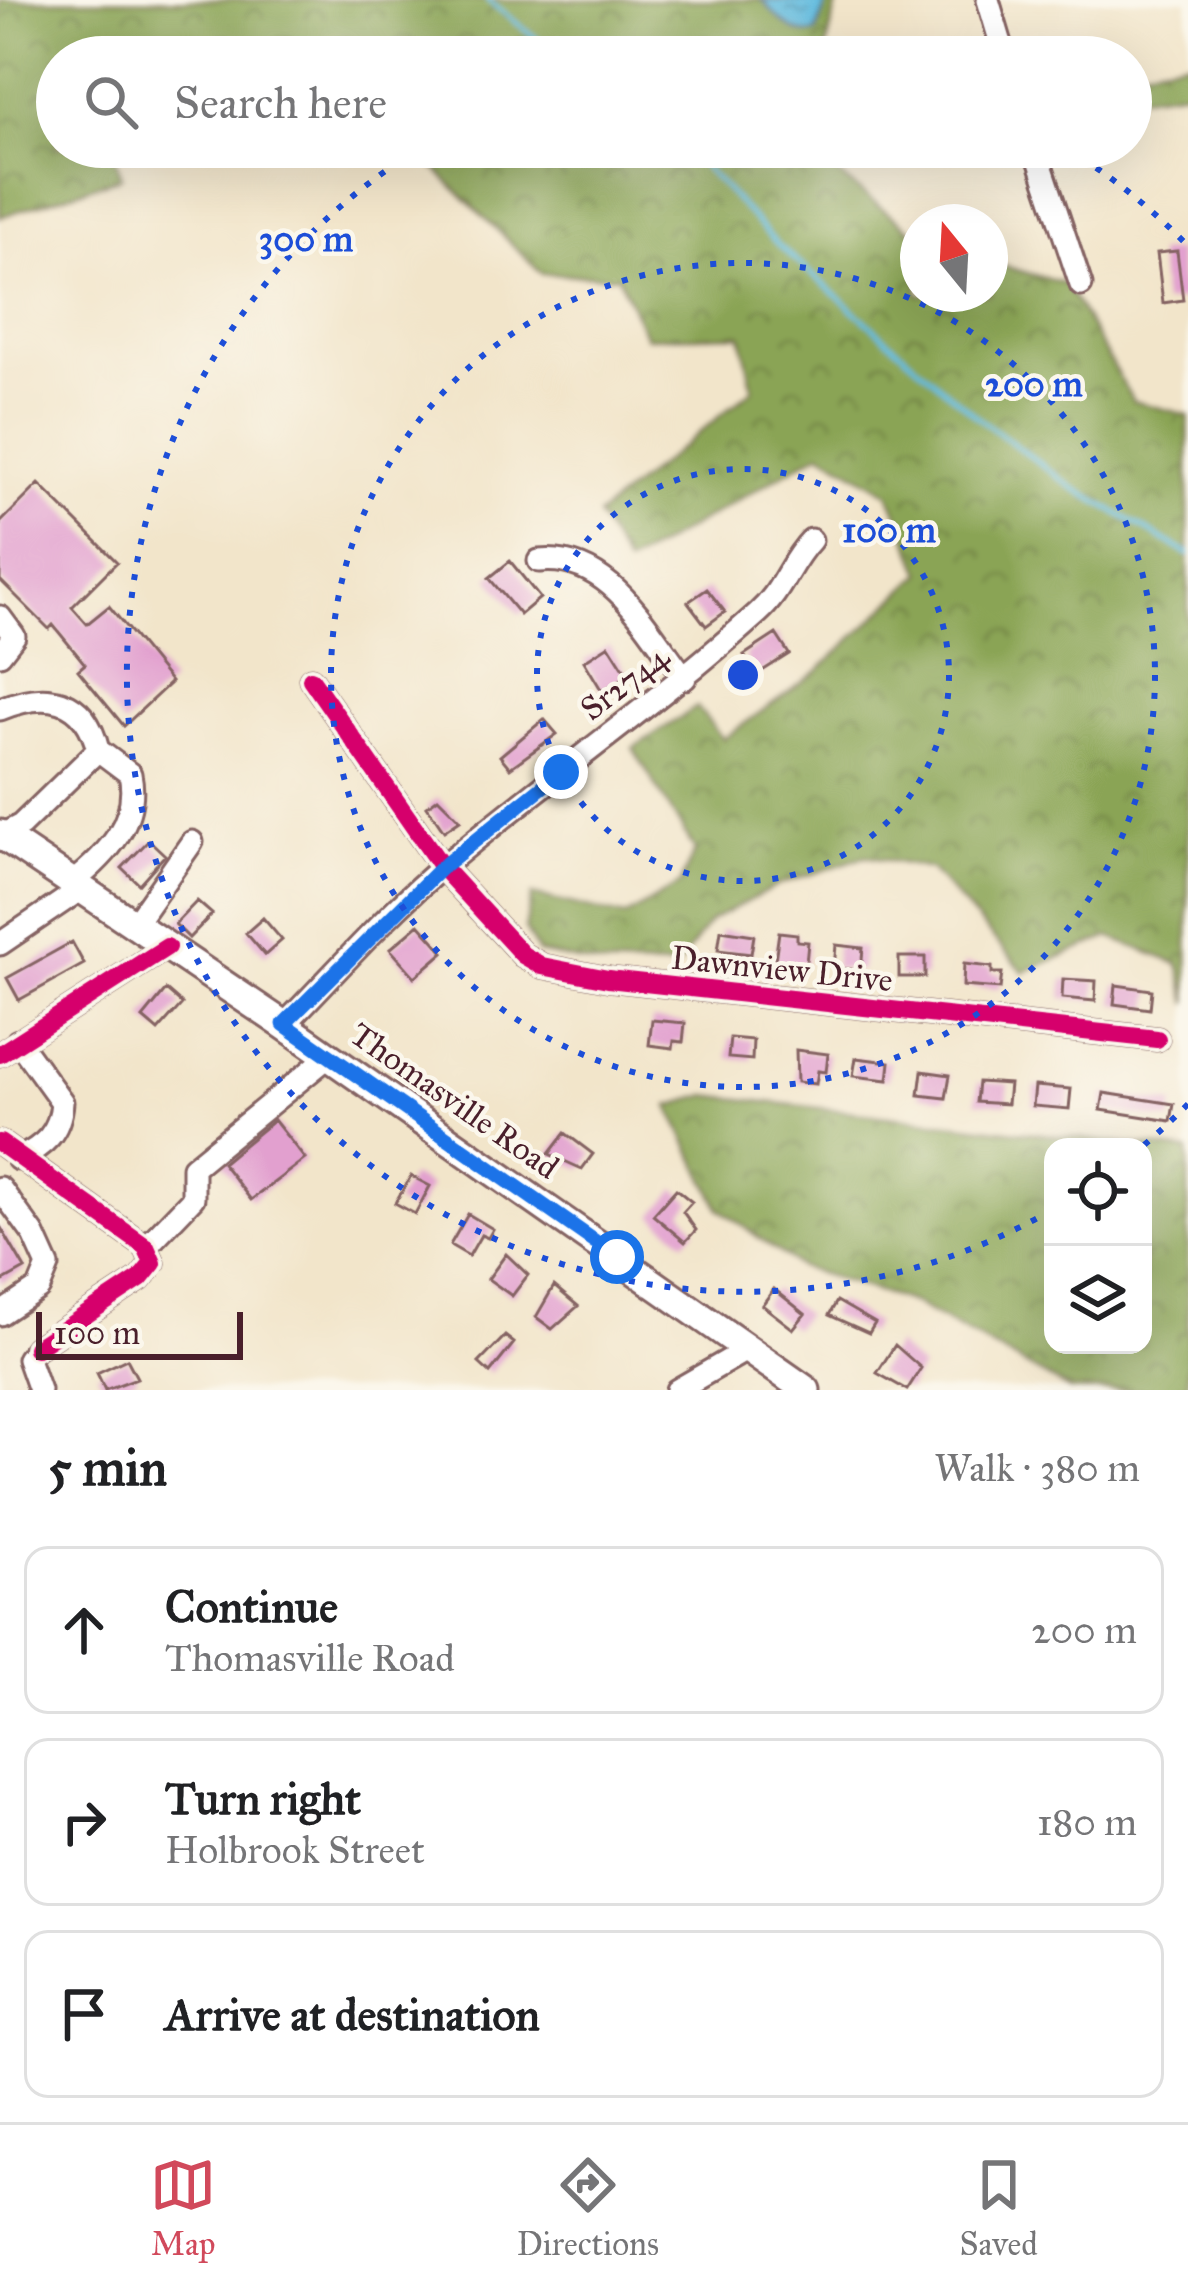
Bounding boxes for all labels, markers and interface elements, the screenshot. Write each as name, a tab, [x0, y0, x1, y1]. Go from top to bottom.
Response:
search box	[36, 36, 1152, 168]
icon: search	[78, 69, 144, 135]
text: Search here	[174, 75, 387, 130]
north arrow	[900, 204, 1008, 312]
text: 300 m	[259, 217, 354, 261]
text: 200 m	[985, 362, 1084, 406]
text: 100 m	[842, 508, 937, 552]
street label: Sr2744	[572, 636, 678, 729]
centre of rings	[722, 654, 764, 696]
route end	[534, 745, 588, 799]
street label: Dawnview Drive	[669, 937, 895, 1001]
street label: Thomasville Road	[342, 1014, 567, 1188]
map controls	[1044, 1138, 1152, 1354]
button: locate	[1044, 1138, 1152, 1246]
route start	[590, 1230, 644, 1284]
button: layers	[1044, 1246, 1152, 1354]
scale bar	[36, 1306, 243, 1359]
text: 100 m	[54, 1313, 140, 1353]
text: 5 min	[48, 1437, 167, 1499]
text: Walk · 380 m	[934, 1444, 1140, 1492]
text: Continue	[165, 1579, 338, 1634]
icon: ahead	[51, 1597, 117, 1663]
text: 200 m	[1031, 1606, 1137, 1654]
text: Thomasville Road	[165, 1634, 455, 1682]
text: Turn right	[165, 1771, 361, 1826]
icon: right	[51, 1789, 117, 1855]
text: 180 m	[1037, 1798, 1137, 1846]
text: Holbrook Street	[165, 1826, 425, 1874]
icon: arrive	[51, 1981, 117, 2047]
text: Arrive at destination	[165, 1987, 540, 2042]
tab: Map	[150, 2152, 216, 2264]
tab: Directions	[517, 2152, 659, 2264]
tab: Saved	[959, 2152, 1038, 2264]

